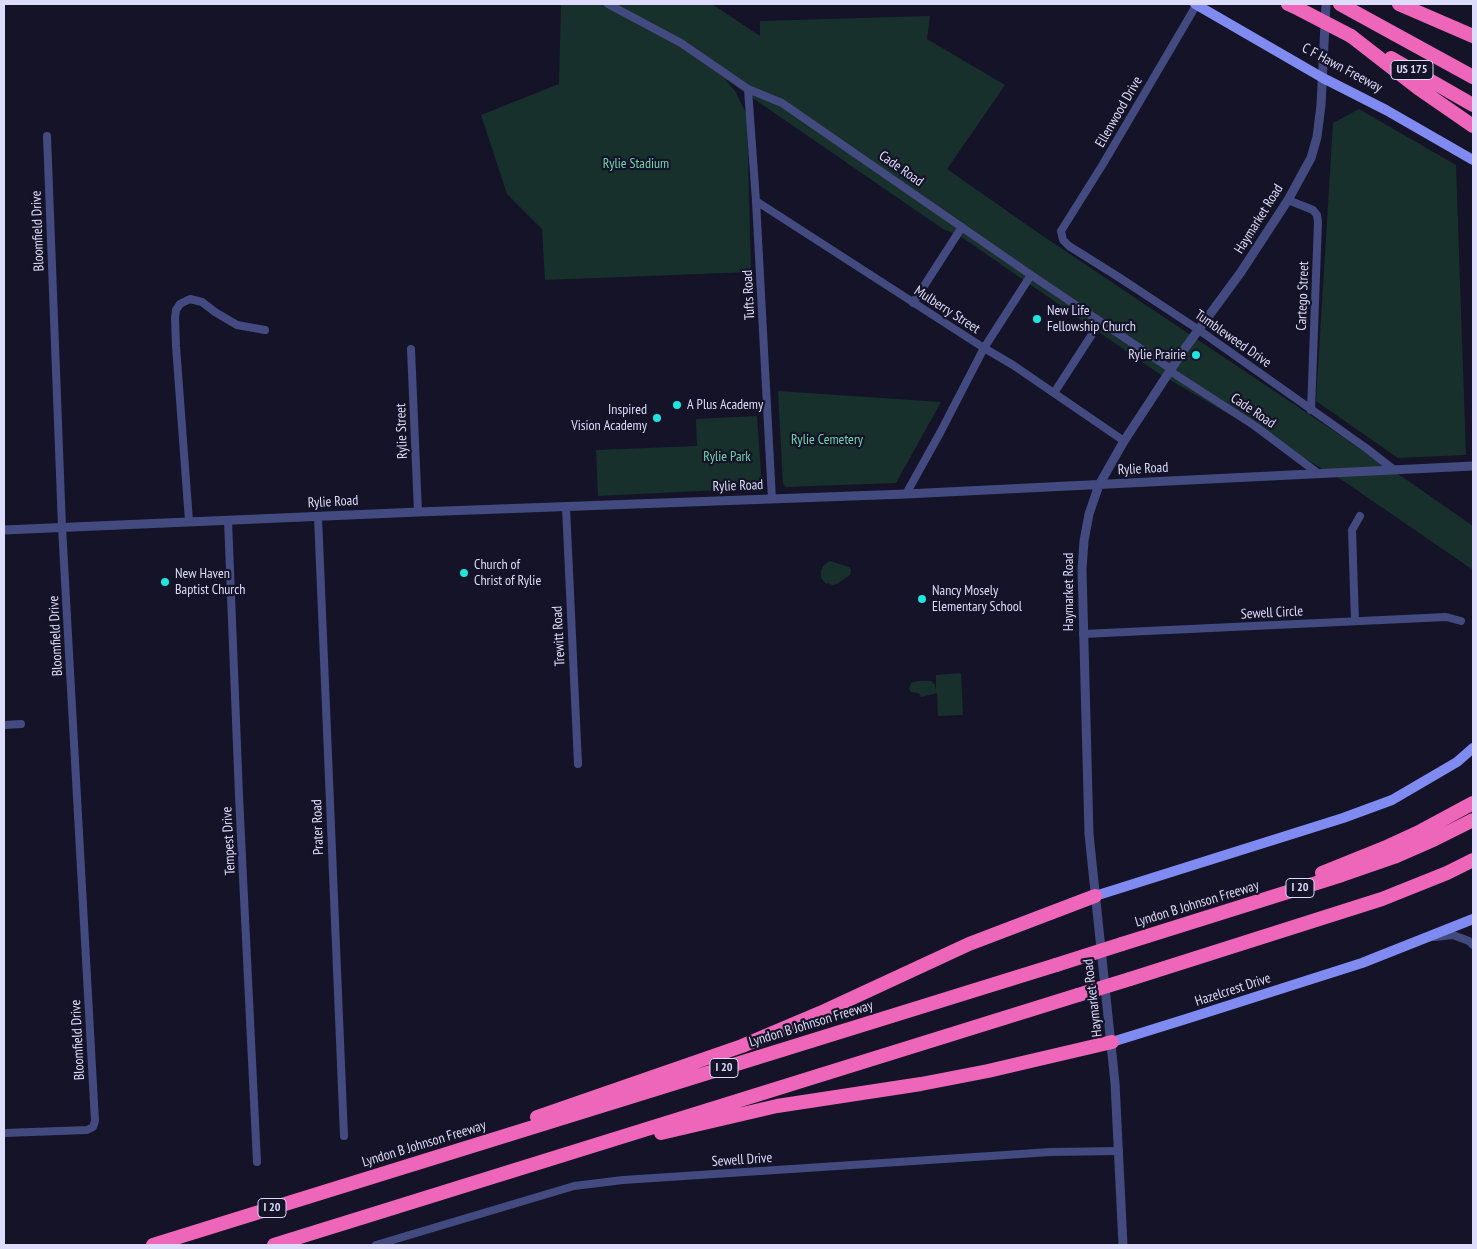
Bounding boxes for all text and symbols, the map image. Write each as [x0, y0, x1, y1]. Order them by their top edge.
street label: C F Hawn Freeway [1299, 40, 1385, 96]
road number: US 175 [1391, 60, 1433, 80]
street label: Ellenwood Drive [1092, 74, 1146, 150]
street label: Cade Road [875, 148, 927, 190]
park label: Rylie Stadium [603, 156, 669, 172]
street label: Haymarket Road [1231, 181, 1287, 257]
street label: Bloomfield Drive [28, 190, 48, 272]
street label: Cartego Street [1293, 261, 1313, 331]
street label: Tufts Road [739, 270, 759, 320]
street label: Mulberry Street [911, 283, 983, 337]
place label: New Life Fellowship Church [1047, 303, 1136, 336]
street label: Tumbleweed Drive [1192, 307, 1274, 371]
marker: New Life Fellowship Church [1031, 313, 1043, 325]
place label: Rylie Prairie [1128, 347, 1186, 363]
marker: Rylie Prairie [1190, 349, 1202, 361]
street label: Cade Road [1227, 390, 1279, 432]
place label: A Plus Academy [687, 397, 763, 413]
marker: A Plus Academy [671, 399, 683, 411]
place label: Inspired Vision Academy [571, 402, 647, 434]
street label: Rylie Street [393, 403, 411, 459]
marker: Inspired Vision Academy [651, 412, 663, 424]
park label: Rylie Cemetery [791, 432, 863, 448]
park label: Rylie Park [703, 449, 751, 465]
street label: Rylie Road [1117, 459, 1169, 479]
street label: Rylie Road [712, 477, 764, 495]
street label: Rylie Road [307, 492, 359, 512]
street label: Haymarket Road [1061, 553, 1077, 631]
place label: Church of Christ of Rylie [474, 557, 541, 590]
place label: New Haven Baptist Church [175, 566, 245, 598]
marker: Church of Christ of Rylie [458, 567, 470, 579]
marker: New Haven Baptist Church [159, 576, 171, 588]
place label: Nancy Mosely Elementary School [932, 583, 1022, 616]
marker: Nancy Mosely Elementary School [916, 593, 928, 605]
street label: Bloomfield Drive [45, 595, 67, 677]
street label: Sewell Circle [1240, 603, 1304, 623]
street label: Trewitt Road [549, 605, 569, 667]
street label: Prater Road [309, 799, 327, 855]
street label: Tempest Drive [219, 806, 239, 876]
street label: Lyndon B Johnson Freeway [1133, 877, 1261, 931]
road number: I 20 [1286, 878, 1314, 898]
street label: Haymarket Road [1080, 958, 1106, 1038]
street label: Hazelcrest Drive [1193, 970, 1273, 1010]
street label: Lyndon B Johnson Freeway [747, 997, 875, 1051]
street label: Bloomfield Drive [67, 999, 89, 1081]
road number: I 20 [710, 1058, 738, 1078]
street label: Lyndon B Johnson Freeway [360, 1117, 488, 1171]
street label: Sewell Drive [711, 1150, 773, 1170]
road number: I 20 [258, 1198, 286, 1218]

